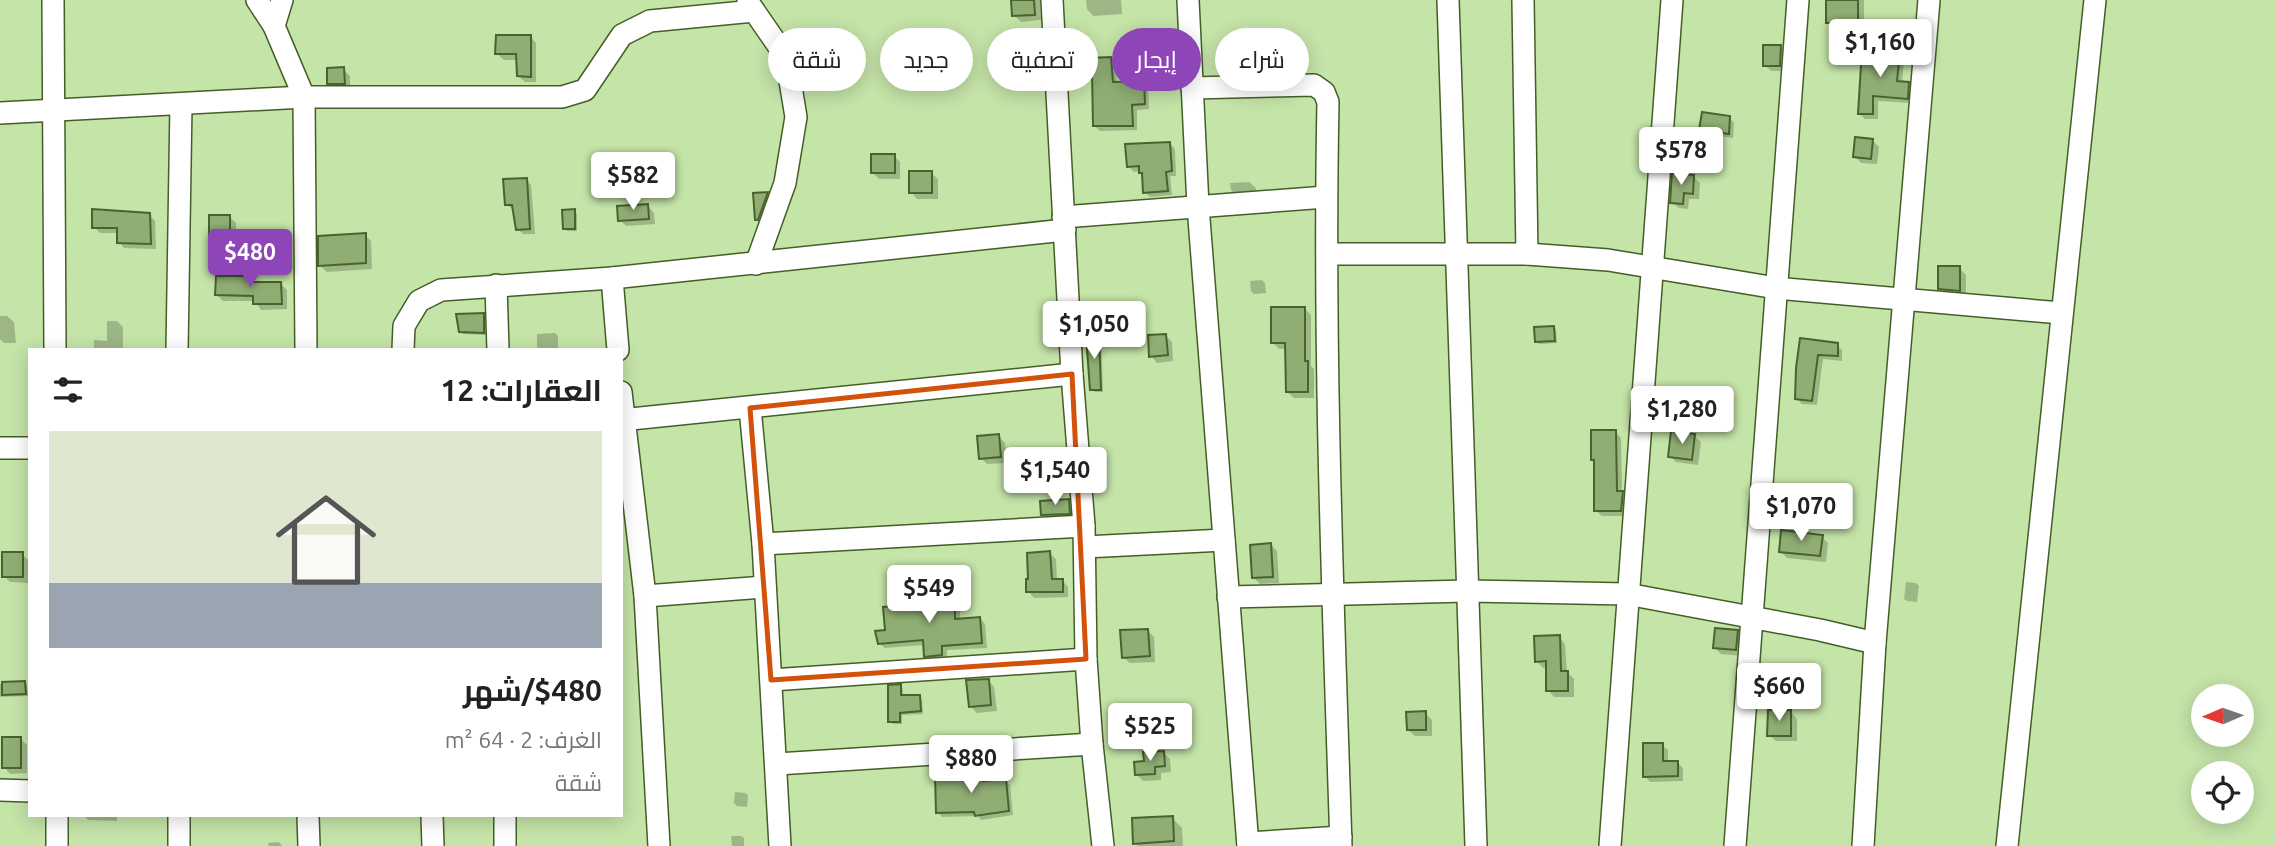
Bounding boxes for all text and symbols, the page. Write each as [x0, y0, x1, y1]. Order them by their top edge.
pin: $1,160 [1823, 20, 1937, 79]
chip: شقة [768, 28, 866, 91]
chip: جديد [880, 28, 973, 91]
chip: تصفية [987, 28, 1098, 91]
chip: إيجار [1112, 28, 1201, 91]
chip: شراء [1215, 28, 1309, 91]
text: $1,160 [1845, 29, 1915, 54]
pin: $578 [1640, 128, 1722, 187]
text: $578 [1655, 137, 1707, 162]
pin: $582 [592, 152, 674, 212]
text: $582 [607, 162, 659, 187]
pin: $480 [209, 230, 291, 289]
text: $480 [224, 239, 276, 264]
pin: $1,050 [1037, 302, 1151, 361]
text: $1,050 [1059, 311, 1129, 336]
icon: filters [49, 371, 87, 409]
text: العقارات: 12 [440, 373, 602, 407]
pin: $1,280 [1625, 386, 1739, 446]
text: $1,280 [1647, 396, 1717, 421]
pin: $1,540 [998, 448, 1112, 507]
text: $1,540 [1020, 457, 1090, 482]
icon: home [263, 477, 389, 603]
pin: $1,070 [1744, 484, 1858, 543]
text: $1,070 [1766, 493, 1836, 518]
pin: $549 [888, 566, 970, 625]
text: $549 [903, 575, 955, 600]
pin: $660 [1738, 664, 1820, 723]
text: $480/شهر [463, 673, 602, 707]
text: $660 [1753, 673, 1805, 698]
north arrow [2191, 684, 2254, 747]
map controls [2191, 684, 2254, 824]
pin: $525 [1109, 704, 1191, 763]
text: $525 [1124, 713, 1176, 738]
text: الغرف: 2 · 64 m² [445, 727, 602, 752]
pin: $880 [930, 736, 1012, 795]
text: $880 [945, 745, 997, 770]
button: locate [2191, 761, 2254, 824]
text: شقة [555, 770, 602, 795]

